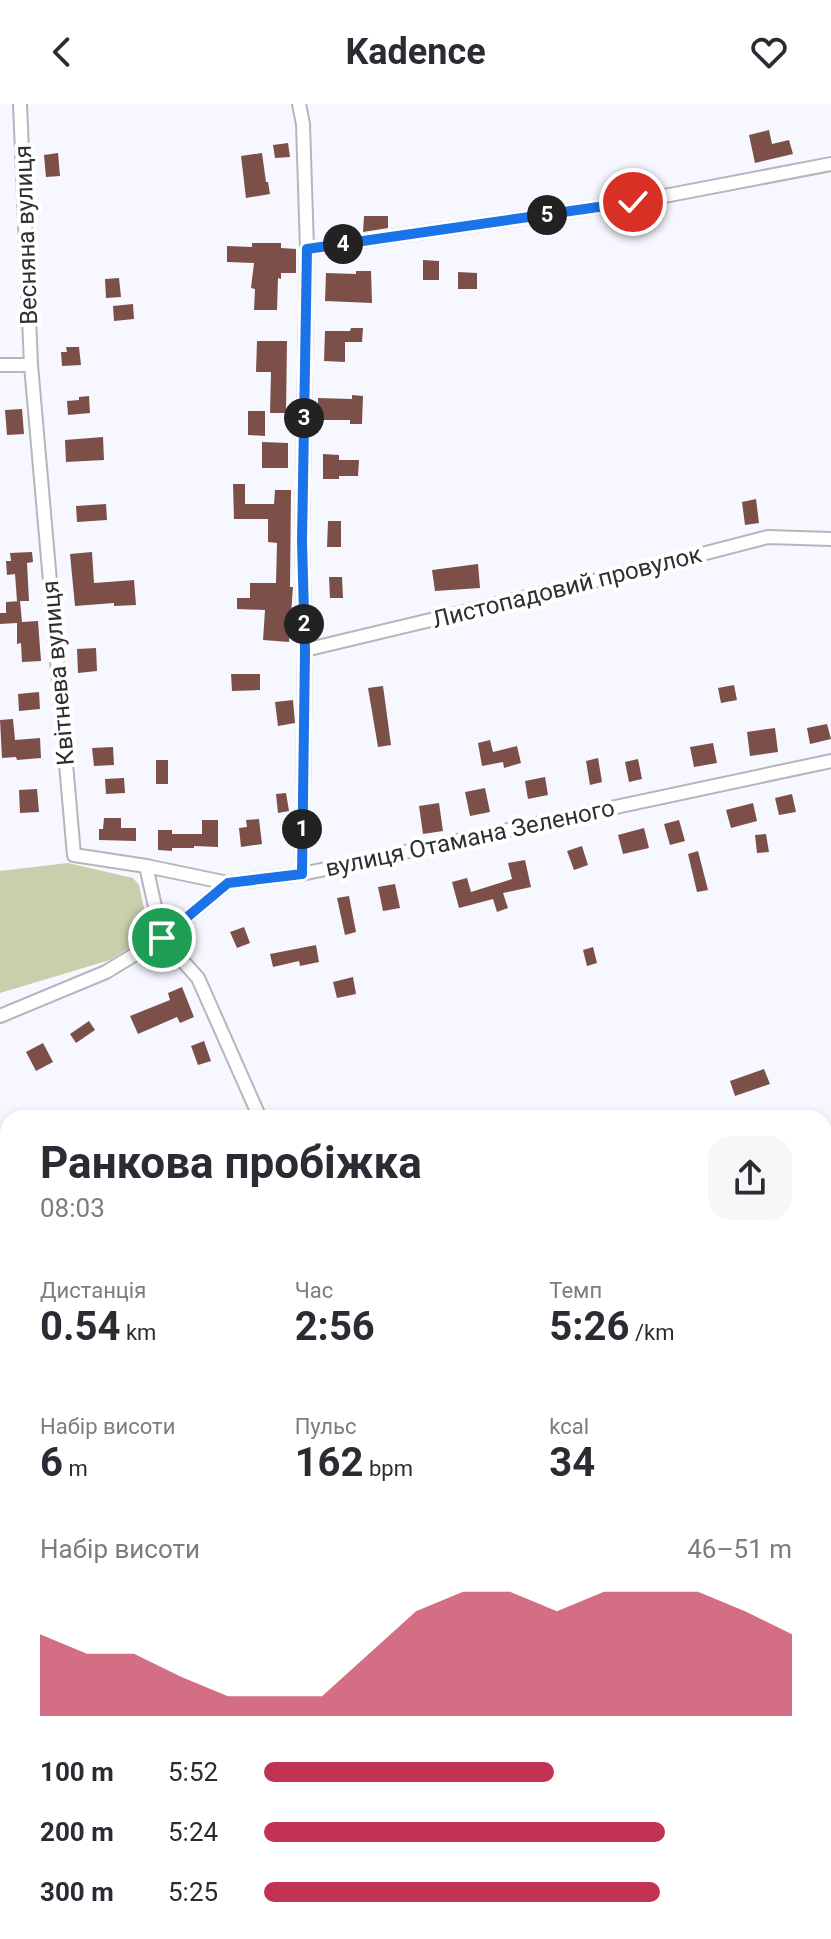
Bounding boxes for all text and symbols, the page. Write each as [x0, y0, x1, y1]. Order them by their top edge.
icon: back [40, 30, 84, 74]
icon: heart [747, 30, 791, 74]
text: Kadence [345, 31, 486, 73]
street label: Весняна вулиця [9, 145, 43, 325]
pin [599, 168, 667, 236]
icon: check [611, 180, 655, 224]
pin: 5 [527, 195, 567, 235]
text: 5 [541, 202, 553, 227]
pin: 4 [323, 224, 363, 264]
text: 4 [337, 231, 349, 256]
pin: 3 [284, 398, 324, 438]
text: 3 [298, 405, 310, 430]
street label: Листопадовий провулок [429, 540, 705, 634]
street label: Квітнева вулиця [36, 579, 80, 767]
pin: 2 [284, 604, 324, 644]
text: 2 [298, 611, 310, 636]
street label: вулиця Отамана Зеленого [323, 794, 617, 882]
pin: 1 [282, 809, 322, 849]
text: 1 [296, 816, 308, 841]
pin [128, 904, 196, 972]
icon: arrive [140, 916, 184, 960]
button: share [708, 1136, 792, 1220]
text: Ранкова пробіжка [40, 1137, 422, 1189]
text: 08:03 [40, 1193, 105, 1223]
text: Дистанція [40, 1278, 146, 1303]
text: Час [295, 1278, 333, 1303]
text: Темп [549, 1278, 602, 1303]
text: 0.54 [40, 1303, 120, 1350]
text: 2:56 [295, 1303, 375, 1350]
text: 5:26 [549, 1303, 629, 1350]
text: km [120, 1320, 156, 1345]
text: /km [629, 1320, 674, 1345]
text: Набір висоти [40, 1414, 175, 1439]
text: Пульс [295, 1414, 357, 1439]
text: kcal [549, 1414, 589, 1439]
text: 6 [40, 1439, 63, 1486]
text: 162 [295, 1439, 364, 1486]
text: 34 [549, 1439, 595, 1486]
text: m [63, 1456, 88, 1481]
text: bpm [364, 1456, 413, 1481]
text: Набір висоти [40, 1534, 200, 1564]
text: 46–51 m [687, 1534, 792, 1564]
text: 100 m [40, 1757, 114, 1787]
text: 5:52 [168, 1757, 218, 1787]
text: 200 m [40, 1817, 114, 1847]
text: 5:24 [168, 1817, 218, 1847]
text: 300 m [40, 1877, 114, 1907]
text: 5:25 [168, 1877, 218, 1907]

